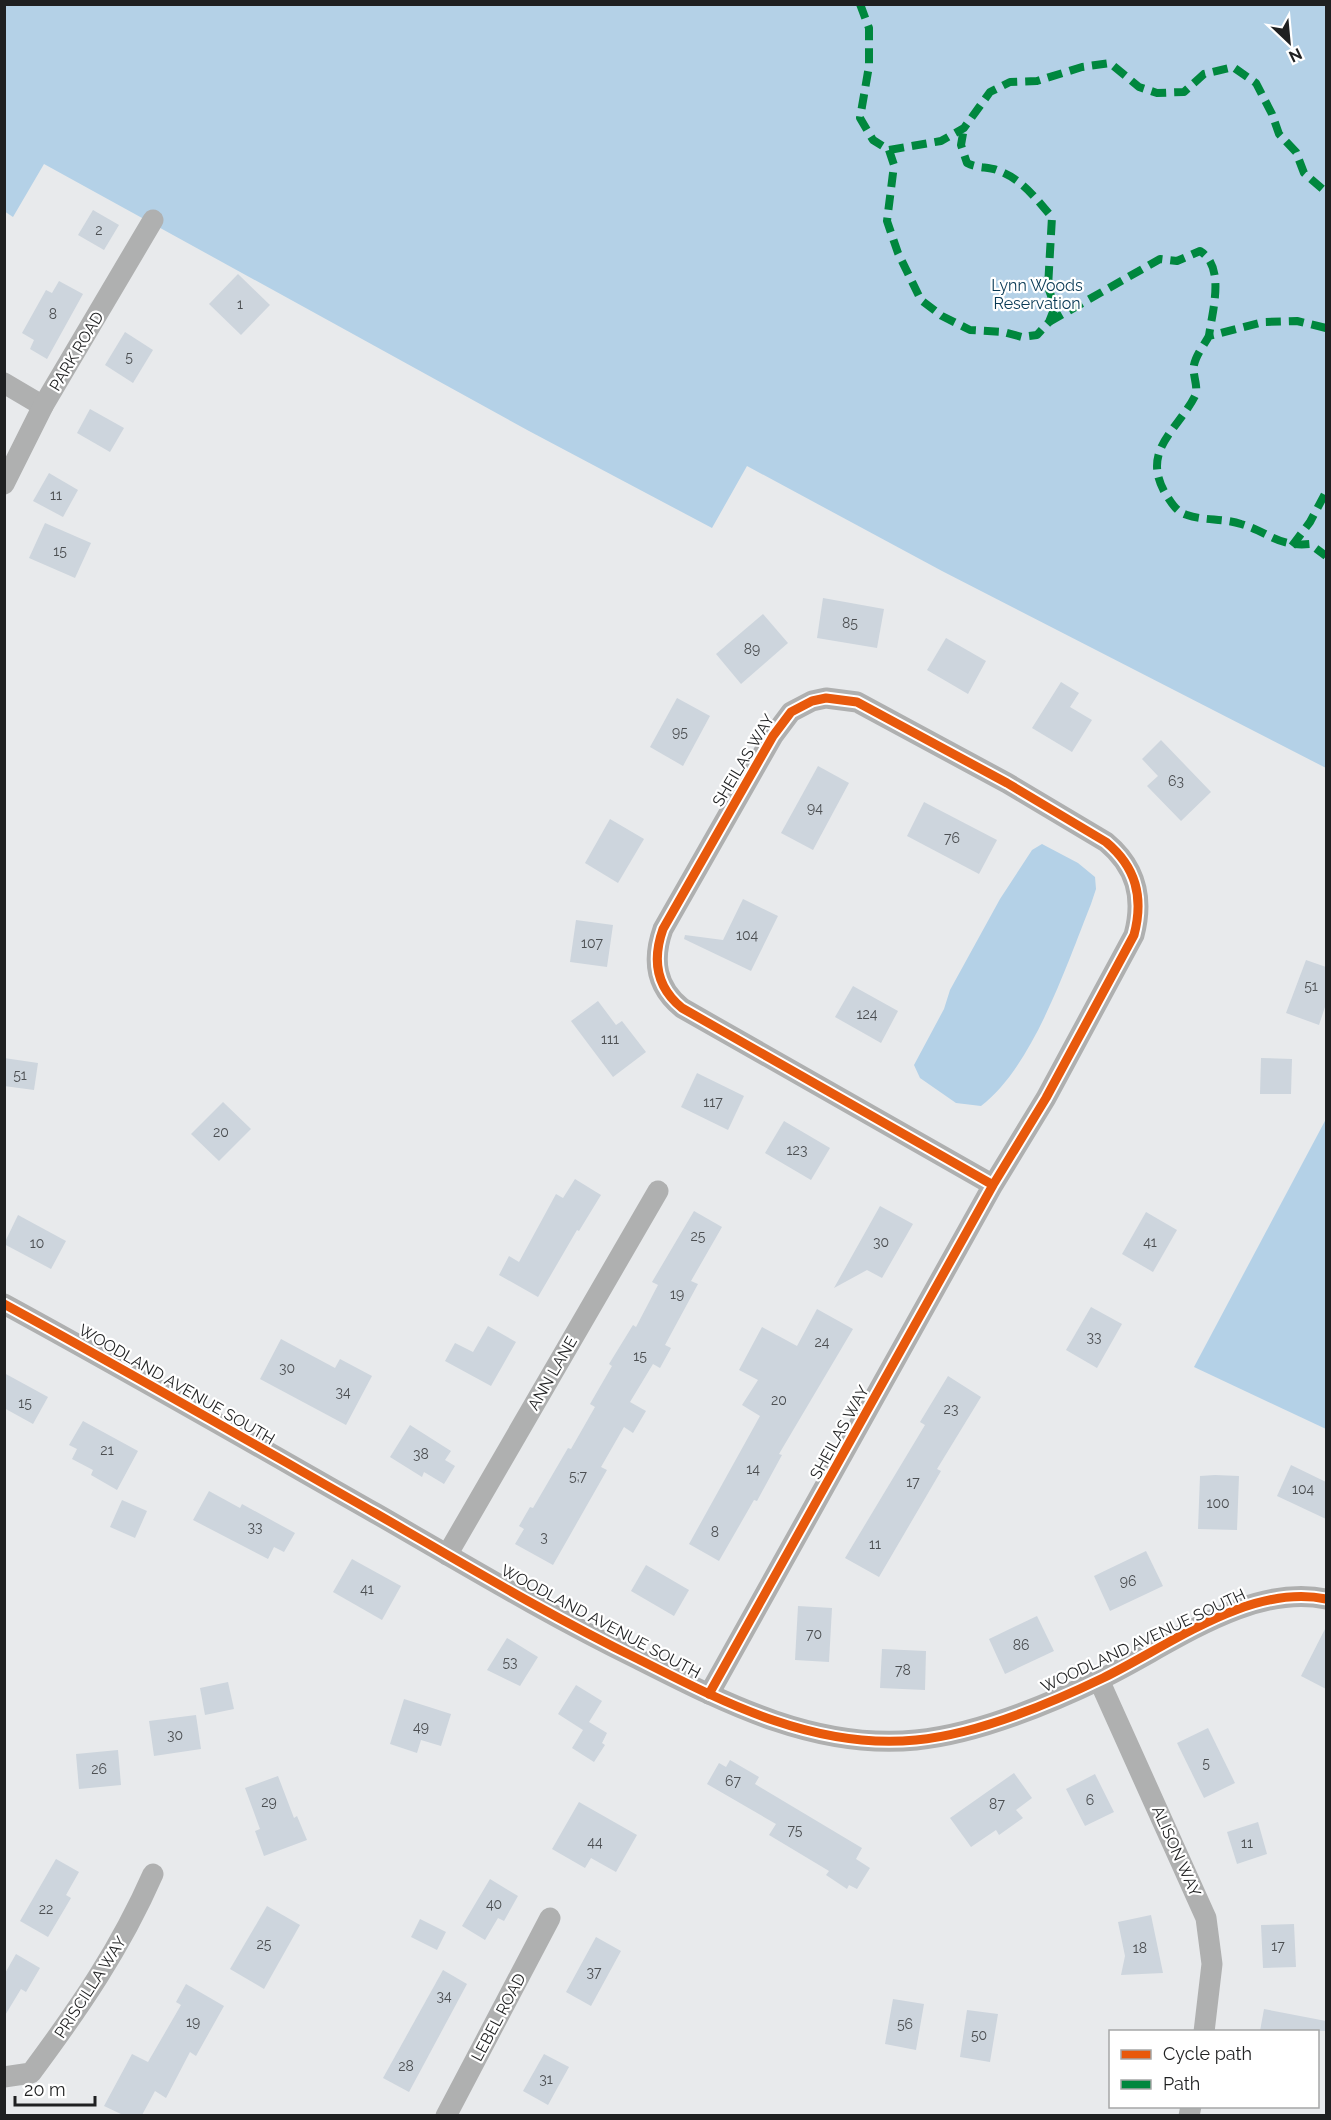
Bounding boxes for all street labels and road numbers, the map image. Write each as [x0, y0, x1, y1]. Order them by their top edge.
street label: PARK ROAD [45, 308, 107, 394]
street label: SHEILAS WAY [708, 710, 779, 810]
street label: WOODLAND AVENUE SOUTH [75, 1320, 278, 1449]
street label: ANN LANE [524, 1333, 581, 1413]
street label: SHEILAS WAY [806, 1382, 873, 1482]
street label: WOODLAND AVENUE SOUTH [498, 1561, 704, 1682]
street label: WOODLAND AVENUE SOUTH [1038, 1585, 1248, 1696]
street label: ALISON WAY [1148, 1803, 1205, 1900]
street label: PRISCILLA WAY [51, 1932, 131, 2042]
street label: LEBEL ROAD [467, 1970, 530, 2064]

